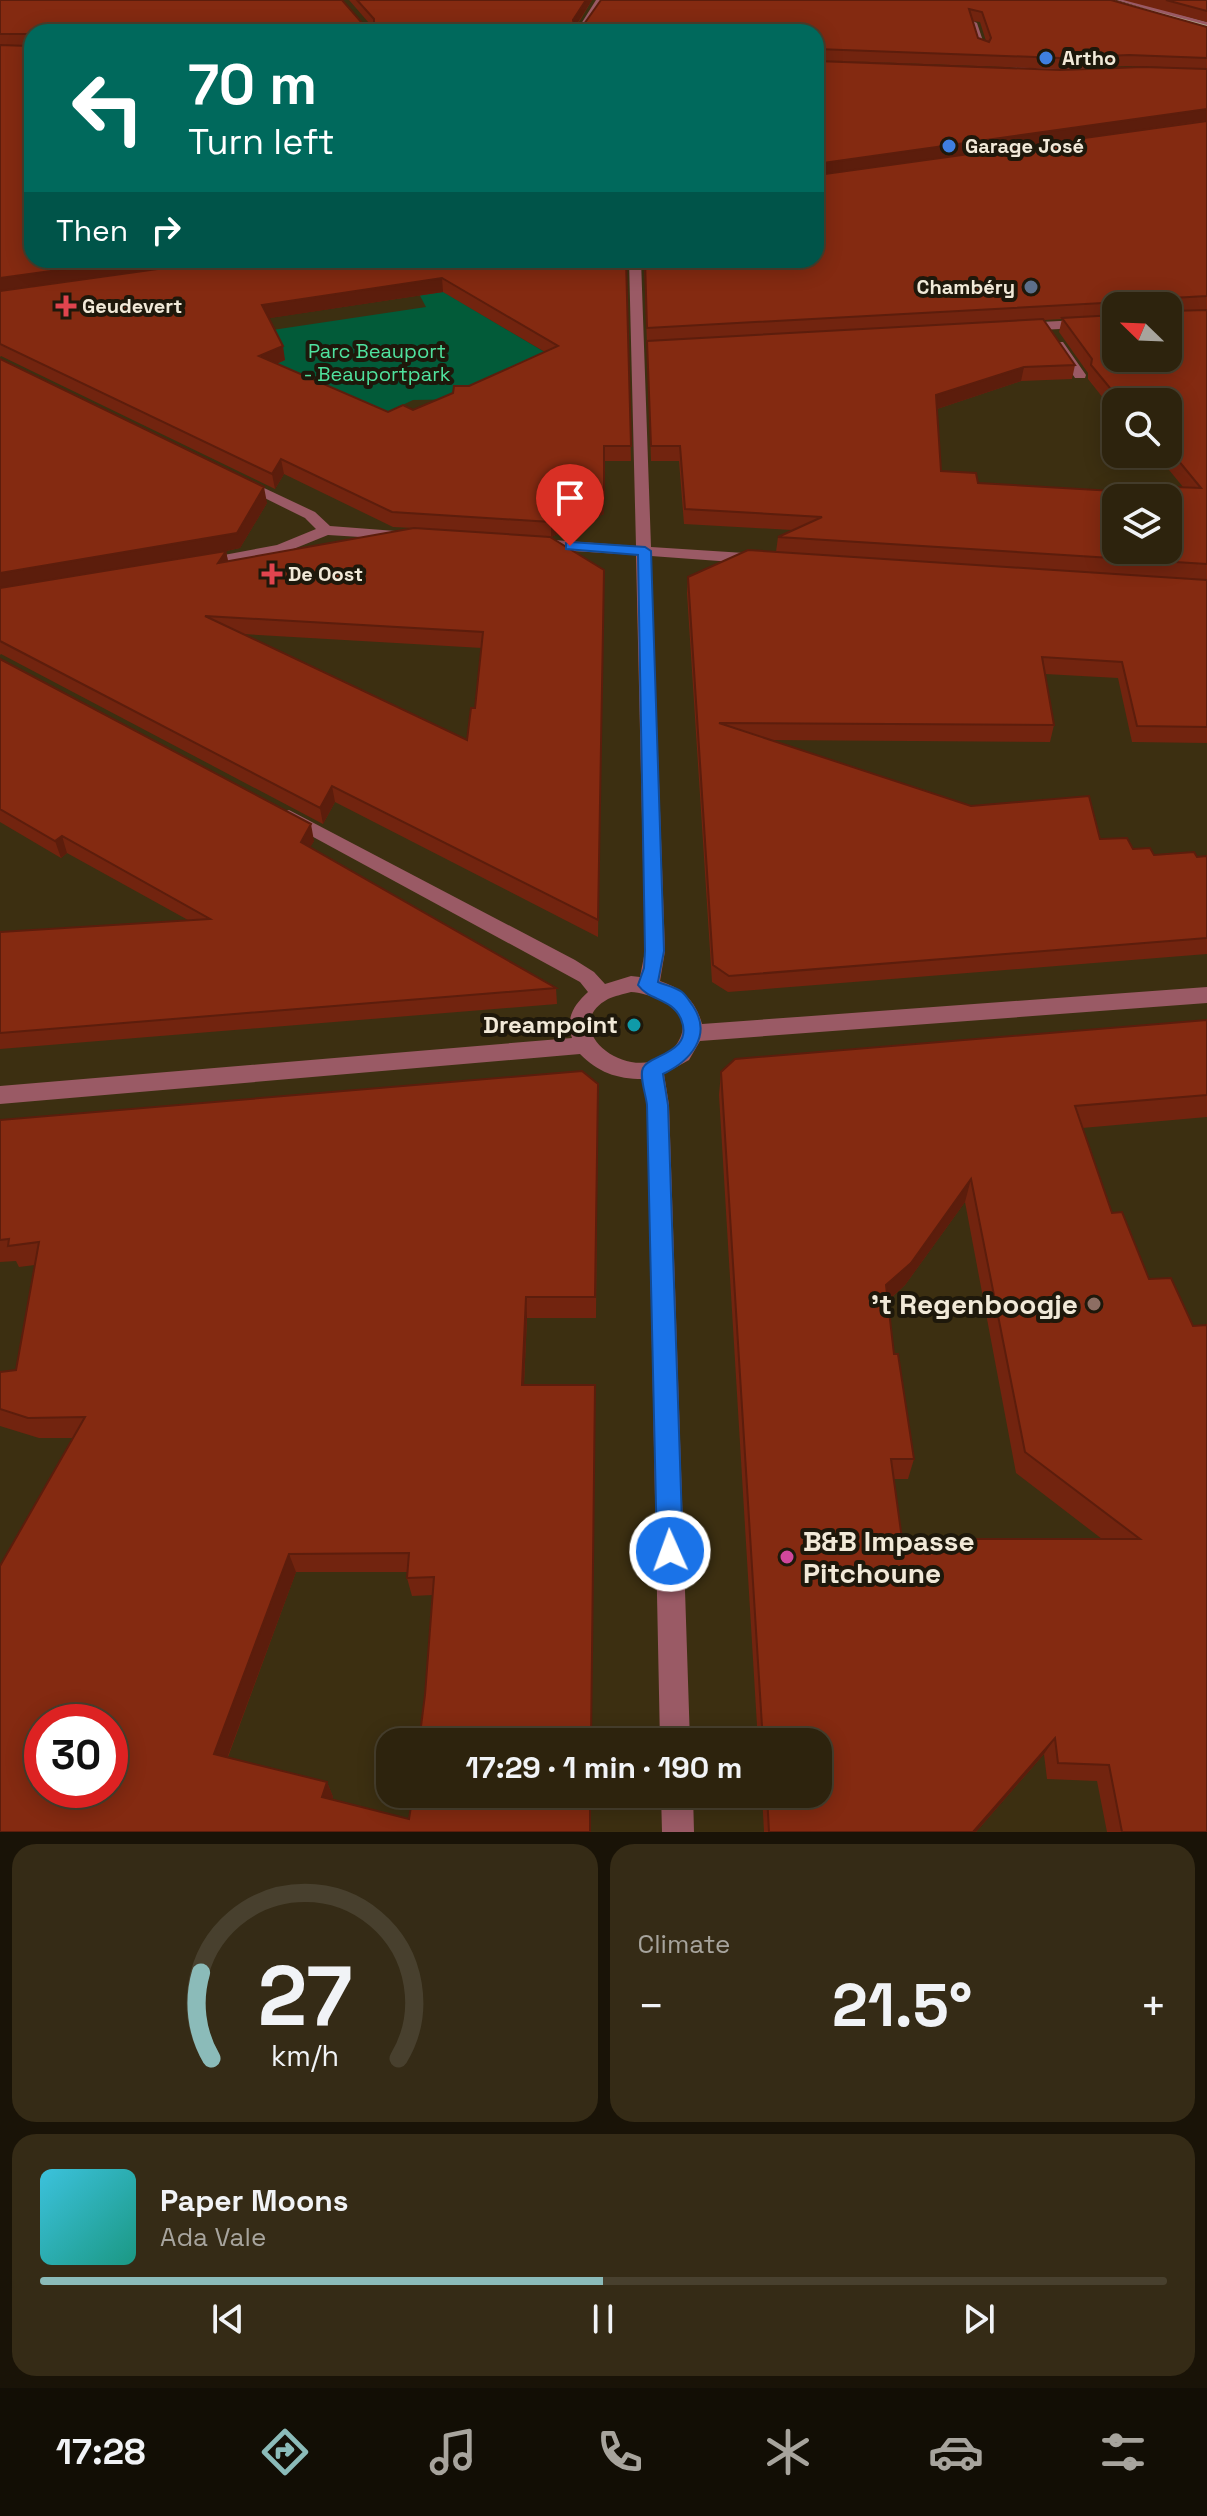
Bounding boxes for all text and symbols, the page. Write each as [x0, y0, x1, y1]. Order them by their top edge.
place label: Artho [1062, 45, 1116, 71]
text: 70 m [188, 49, 317, 120]
marker: Artho [1037, 49, 1055, 67]
icon: left [56, 56, 160, 160]
text: Turn left [188, 119, 335, 165]
place label: Garage José [965, 133, 1084, 159]
marker: Garage José [940, 137, 958, 155]
icon: right [144, 208, 188, 252]
text: Then [56, 211, 128, 250]
place label: Chambéry [917, 274, 1015, 300]
marker: Chambéry [1022, 278, 1040, 296]
north arrow [1102, 292, 1182, 372]
map controls [1102, 292, 1182, 564]
place label: Geudevert [82, 293, 182, 319]
marker: Geudevert [57, 297, 75, 315]
park label: Parc Beauport - Beauportpark [304, 338, 451, 387]
button: search [1102, 388, 1182, 468]
pin [536, 464, 604, 546]
icon: arrive [548, 476, 592, 520]
button: layers [1102, 484, 1182, 564]
place label: De Oost [288, 561, 363, 587]
marker: De Oost [263, 565, 281, 583]
place label: Dreampoint [483, 1009, 618, 1040]
marker: Dreampoint [625, 1016, 643, 1034]
place label: 't Regenboogje [871, 1286, 1078, 1322]
marker: 't Regenboogje [1085, 1295, 1103, 1313]
position arrow [628, 1509, 712, 1593]
place label: B&B Impasse Pitchoune [803, 1523, 975, 1591]
marker: B&B Impasse Pitchoune [778, 1548, 796, 1566]
speed limit sign: 30 [24, 1704, 128, 1808]
text: 17:29 · 1 min · 190 m [466, 1748, 742, 1787]
text: Climate [638, 1927, 730, 1961]
text: 27 [257, 1943, 352, 2049]
text: 21.5° [832, 1967, 972, 2044]
text: − [638, 1978, 665, 2034]
text: + [1140, 1978, 1167, 2034]
text: km/h [271, 2038, 339, 2074]
text: Paper Moons [160, 2181, 349, 2220]
text: Ada Vale [160, 2220, 266, 2254]
icon: previous [206, 2297, 250, 2341]
icon: pause [581, 2297, 625, 2341]
icon: next [957, 2297, 1001, 2341]
icon: directions [257, 2424, 313, 2480]
icon: music [425, 2424, 481, 2480]
icon: phone [592, 2424, 648, 2480]
icon: climate [760, 2424, 816, 2480]
icon: car [928, 2424, 984, 2480]
icon: filters [1095, 2424, 1151, 2480]
text: 17:28 [56, 2429, 146, 2475]

